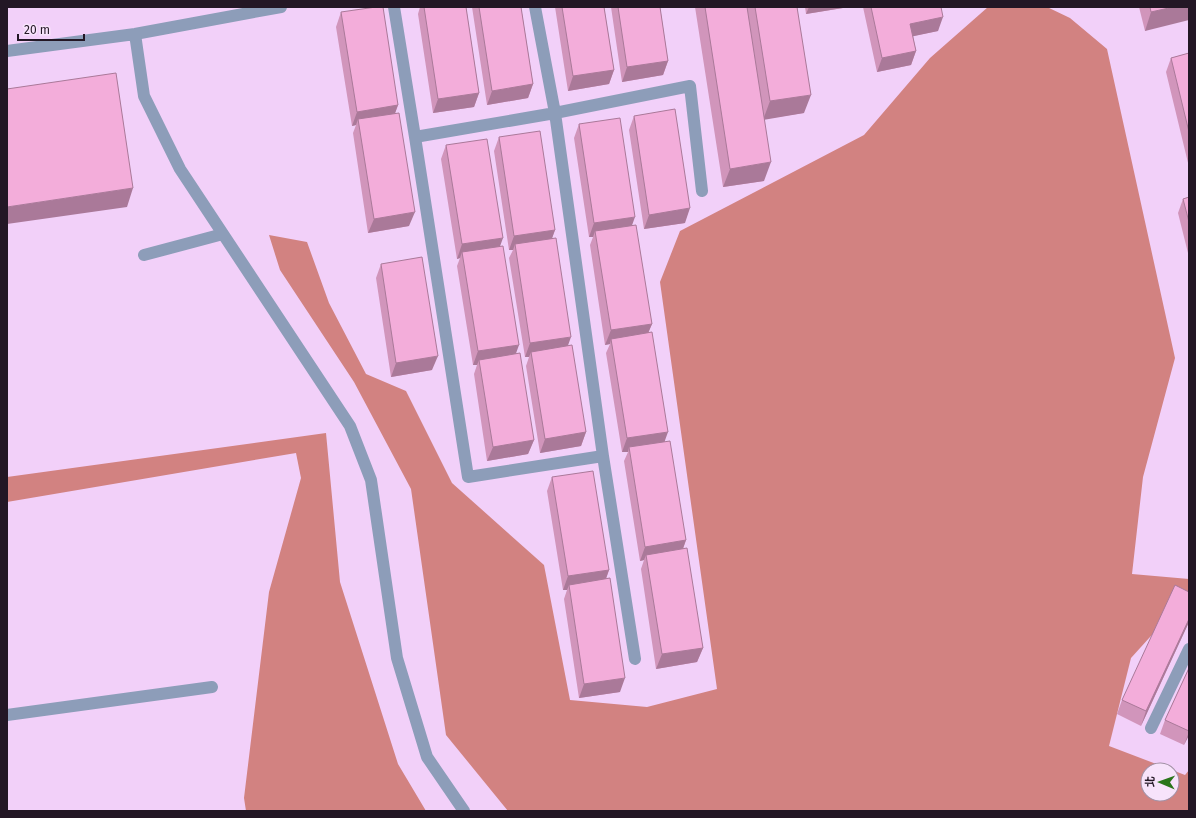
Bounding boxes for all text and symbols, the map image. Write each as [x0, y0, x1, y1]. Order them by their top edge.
scale bar [18, 16, 84, 42]
text: 20 m [24, 23, 50, 37]
north arrow [1140, 762, 1180, 802]
text: 北 [1144, 776, 1157, 787]

